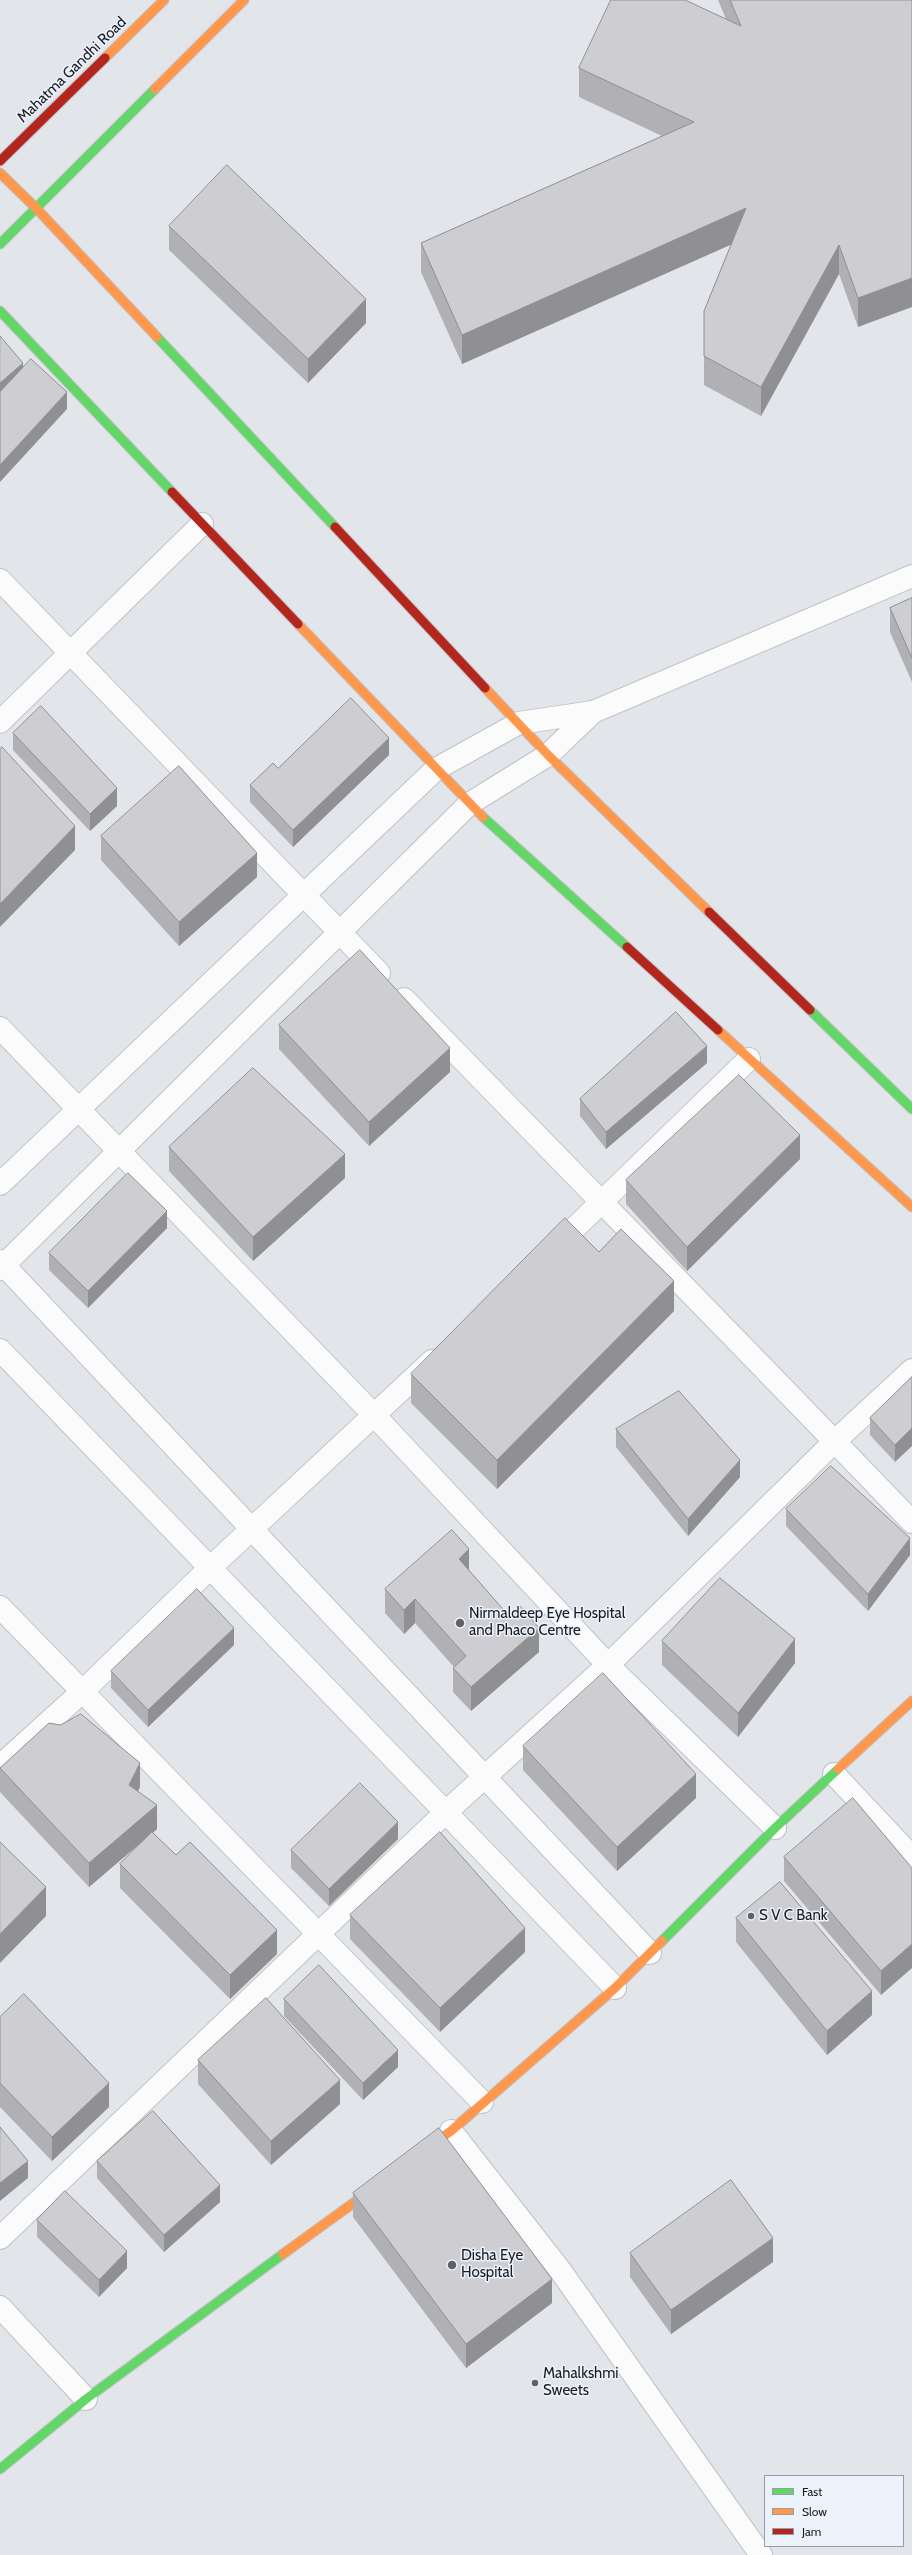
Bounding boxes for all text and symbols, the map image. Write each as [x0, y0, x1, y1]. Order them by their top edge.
street label: Mahatma Gandhi Road [14, 13, 130, 127]
place label: Nirmaldeep Eye Hospital and Phaco Centre [469, 1605, 625, 1640]
marker: Nirmaldeep Eye Hospital and Phaco Centre [454, 1617, 466, 1629]
place label: S V C Bank [759, 1907, 828, 1925]
marker: S V C Bank [746, 1911, 756, 1921]
place label: Disha Eye Hospital [461, 2247, 523, 2282]
marker: Disha Eye Hospital [446, 2259, 458, 2271]
place label: Mahalkshmi Sweets [543, 2365, 619, 2400]
marker: Mahalkshmi Sweets [530, 2378, 540, 2388]
legend [764, 2475, 904, 2547]
text: Fast [802, 2484, 822, 2499]
text: Slow [802, 2504, 827, 2519]
text: Jam [802, 2524, 821, 2539]

